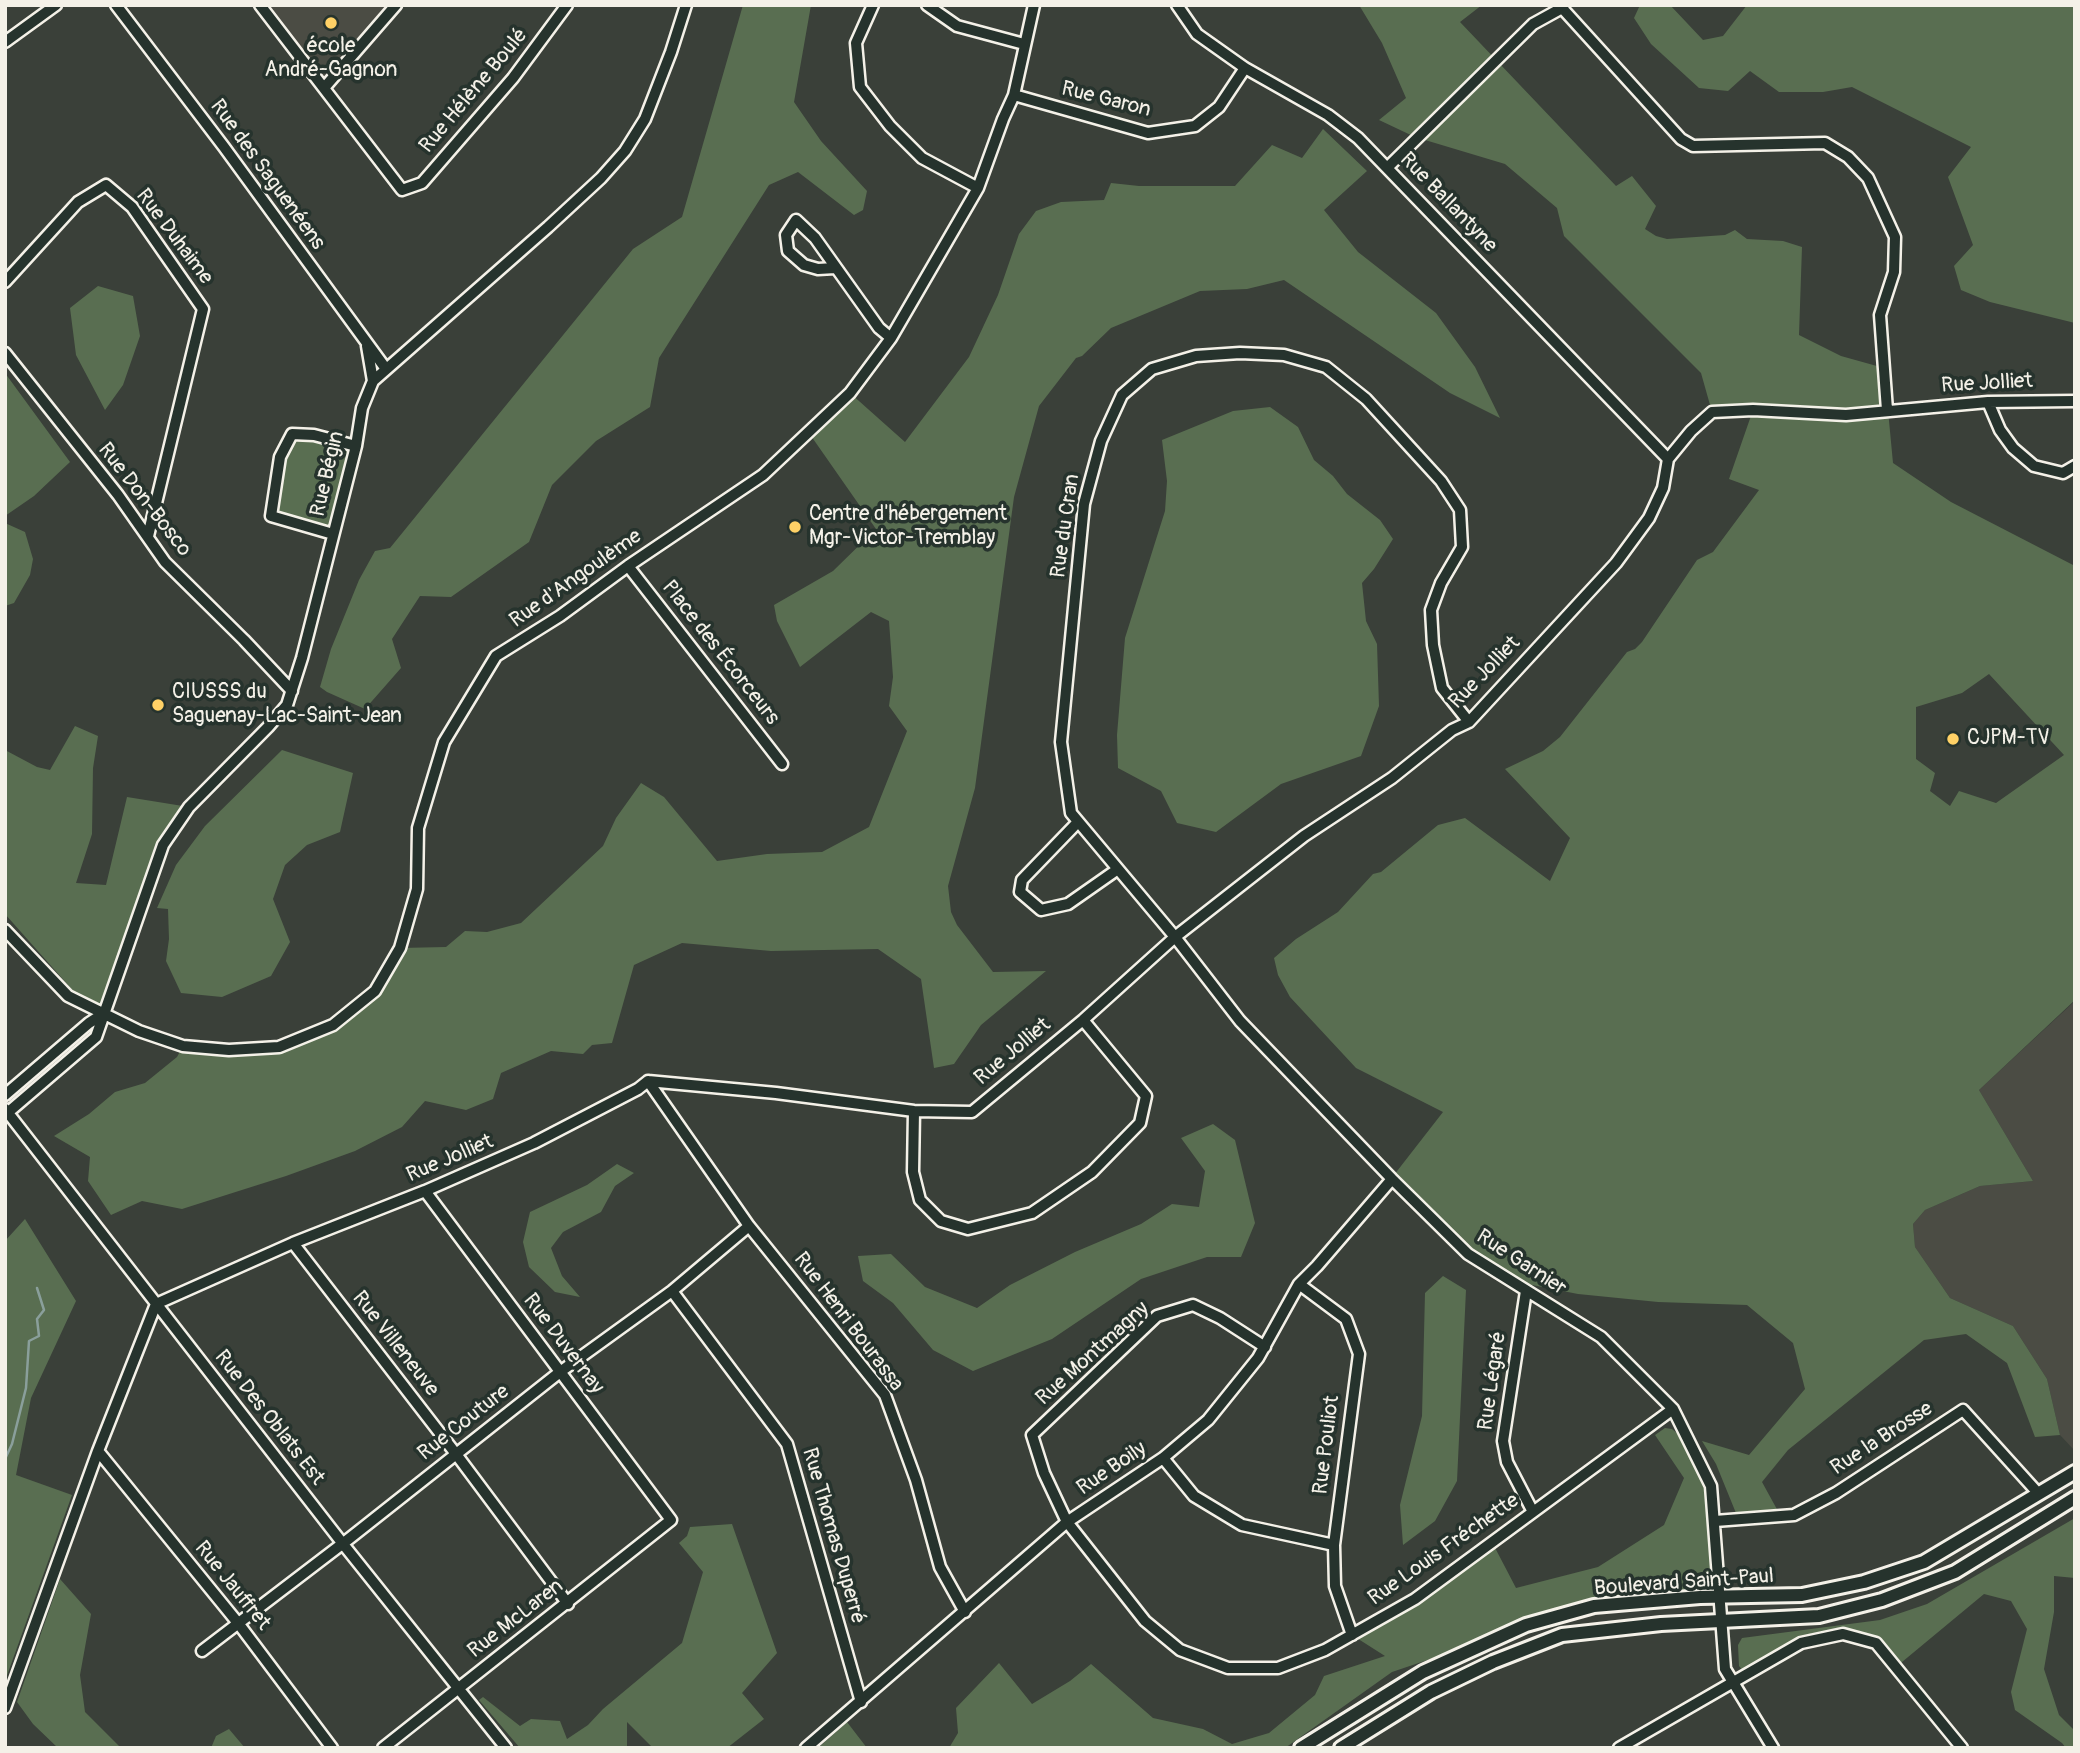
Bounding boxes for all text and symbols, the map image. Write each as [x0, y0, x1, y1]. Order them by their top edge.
marker: école André-Gagnon [323, 15, 339, 31]
street label: Rue Hélène Boulé [415, 24, 533, 158]
place label: école André-Gagnon [265, 34, 397, 84]
street label: Rue Garon [1059, 77, 1153, 123]
street label: Rue des Saguenéens [204, 95, 330, 255]
street label: Rue Ballantyne [1394, 148, 1502, 258]
street label: Rue Duhaime [130, 184, 218, 290]
street label: Rue Jolliet [1941, 369, 2033, 399]
street label: Rue Bégin [306, 429, 350, 519]
street label: Rue Don-Bosco [92, 438, 196, 562]
street label: Rue du Cran [1046, 472, 1086, 580]
place label: Centre d'hébergement Mgr-Victor-Tremblay [809, 502, 1007, 552]
marker: Centre d'hébergement Mgr-Victor-Tremblay [787, 519, 803, 535]
street label: Rue d'Angoulème [505, 524, 647, 634]
street label: Place des Écorceurs [656, 576, 784, 730]
street label: Rue Jolliet [1444, 631, 1526, 715]
place label: CIUSSS du Saguenay-Lac-Saint-Jean [172, 680, 402, 730]
marker: CIUSSS du Saguenay-Lac-Saint-Jean [150, 697, 166, 713]
place label: CJPM-TV [1967, 726, 2050, 752]
marker: CJPM-TV [1945, 731, 1961, 747]
street label: Rue Jolliet [970, 1013, 1056, 1091]
street label: Rue Jolliet [403, 1130, 497, 1188]
street label: Rue Garnier [1471, 1225, 1571, 1301]
street label: Rue Henri Bourassa [788, 1248, 908, 1396]
street label: Rue Villeneuve [346, 1286, 444, 1402]
street label: Rue Duvernay [517, 1289, 609, 1399]
street label: Rue Montmagny [1031, 1297, 1155, 1411]
street label: Rue Légaré [1474, 1330, 1512, 1432]
street label: Rue Des Oblats Est [209, 1346, 329, 1490]
street label: Rue Couture [413, 1380, 515, 1466]
street label: Rue Pouliot [1308, 1394, 1346, 1496]
street label: Rue la Brosse [1826, 1397, 1938, 1481]
street label: Rue Boily [1072, 1437, 1152, 1501]
street label: Rue Thomas Duperré [796, 1445, 870, 1627]
street label: Rue Louis Fréchette [1364, 1488, 1524, 1612]
street label: Rue Jauffret [188, 1536, 276, 1636]
street label: Boulevard Saint-Paul [1593, 1564, 1775, 1602]
street label: Rue McLaren [463, 1574, 569, 1664]

